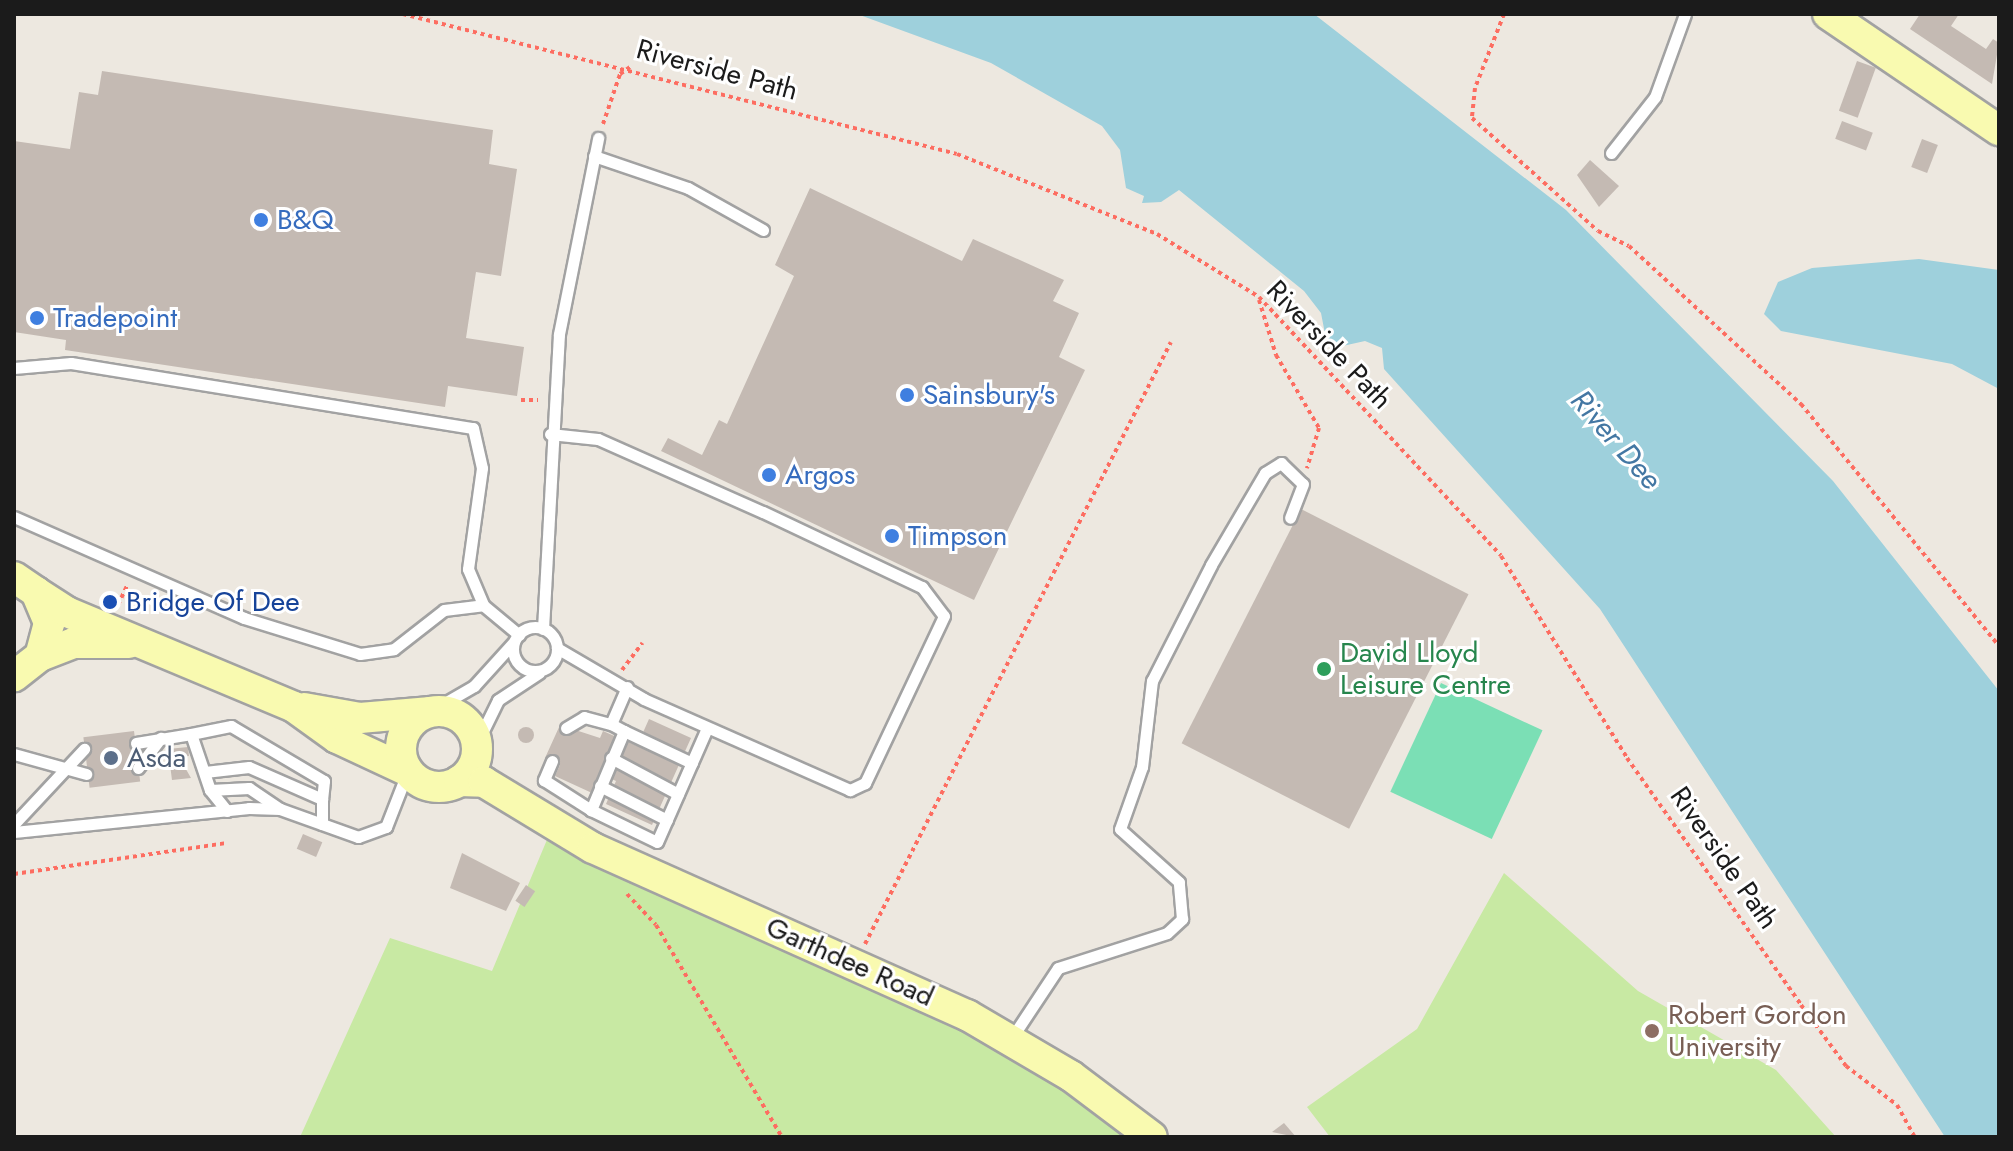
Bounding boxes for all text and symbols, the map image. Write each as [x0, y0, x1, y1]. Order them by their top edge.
street label: Riverside Path [633, 32, 801, 108]
place label: B&Q [277, 203, 334, 237]
marker: B&Q [252, 211, 270, 229]
street label: Riverside Path [1259, 274, 1399, 416]
place label: Tradepoint [53, 301, 177, 335]
marker: Tradepoint [28, 309, 46, 327]
place label: Sainsbury's [923, 378, 1055, 412]
water label: River Dee [1563, 383, 1669, 497]
marker: Sainsbury's [898, 386, 916, 404]
place label: Argos [785, 458, 855, 492]
marker: Argos [760, 466, 778, 484]
place label: Timpson [908, 519, 1007, 553]
marker: Timpson [883, 527, 901, 545]
place label: Bridge Of Dee [126, 585, 300, 619]
marker: Bridge Of Dee [101, 593, 119, 611]
place label: David Lloyd Leisure Centre [1340, 636, 1511, 702]
marker: David Lloyd Leisure Centre [1315, 660, 1333, 678]
place label: Asda [127, 741, 186, 775]
marker: Asda [102, 749, 120, 767]
street label: Riverside Path [1663, 781, 1785, 935]
street label: Garthdee Road [761, 910, 939, 1014]
place label: Robert Gordon University [1668, 998, 1847, 1064]
marker: Robert Gordon University [1643, 1022, 1661, 1040]

